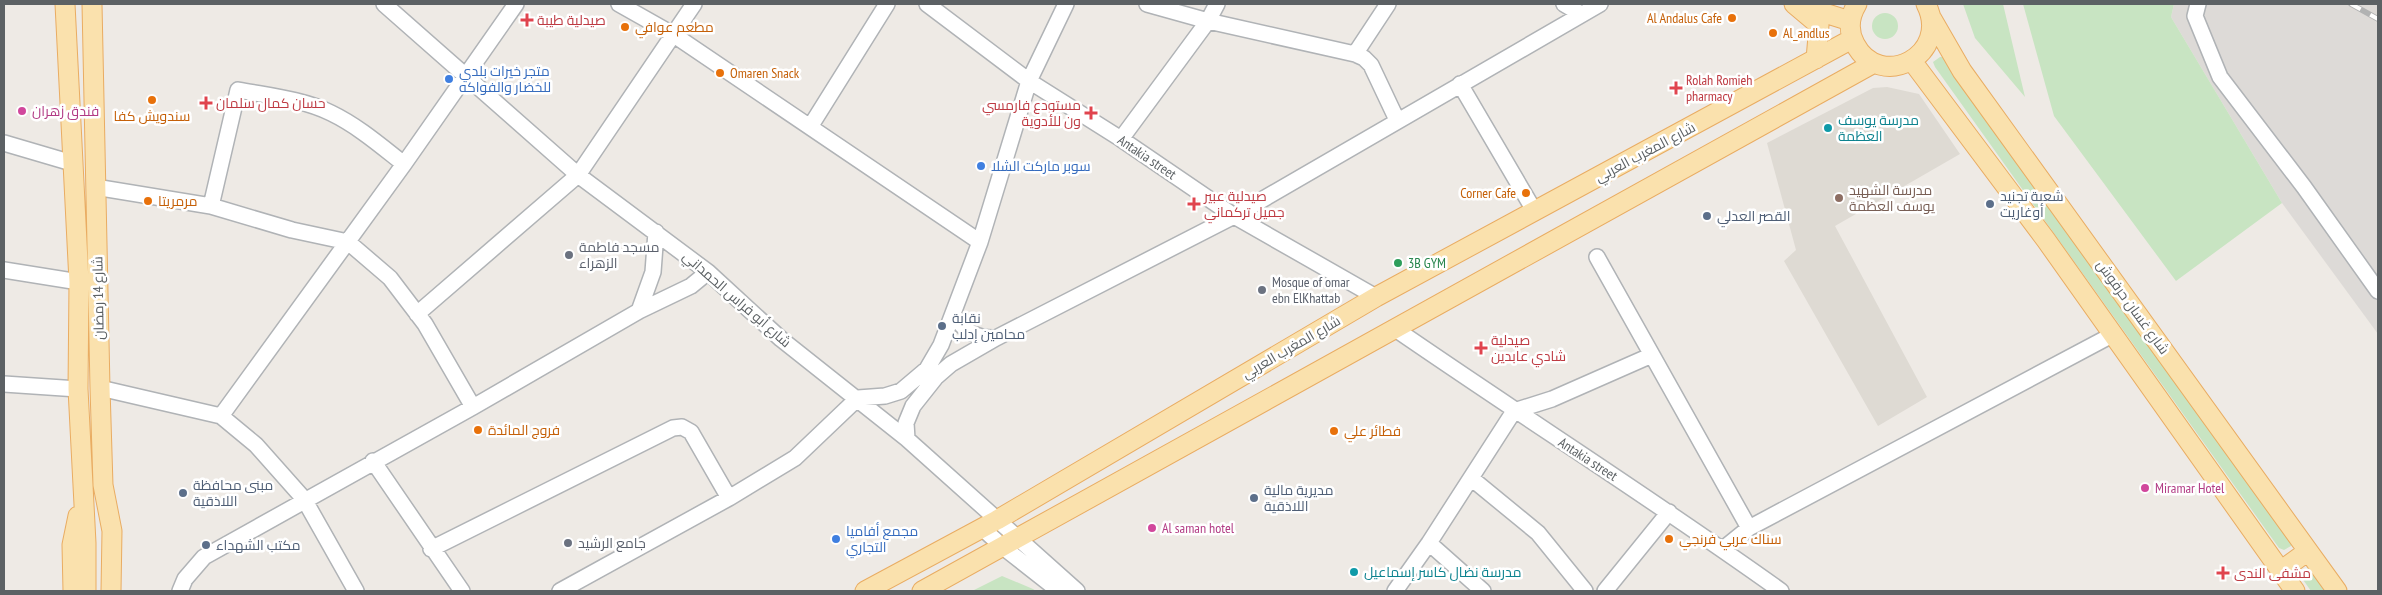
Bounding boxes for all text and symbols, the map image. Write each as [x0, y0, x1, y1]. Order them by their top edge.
place label: Al Andalus Cafe [1647, 9, 1722, 27]
place label: صيدلية طيبة [537, 11, 606, 29]
marker: Al Andalus Cafe [1726, 12, 1738, 24]
marker: صيدلية طيبة [521, 14, 533, 26]
place label: مطعم عوافي [635, 18, 714, 39]
marker: مطعم عوافي [619, 21, 631, 33]
place label: Al_andlus [1783, 24, 1830, 42]
marker: Al_andlus [1767, 27, 1779, 39]
place label: متجر خيرات بلدي للخضار والفواكه [459, 62, 551, 96]
place label: Omaren Snack [730, 64, 800, 82]
marker: Omaren Snack [714, 67, 726, 79]
place label: Rolah Romieh pharmacy [1686, 71, 1753, 105]
marker: متجر خيرات بلدي للخضار والفواكه [443, 73, 455, 85]
marker: Rolah Romieh pharmacy [1670, 82, 1682, 94]
marker: سندويش كفا [146, 94, 158, 106]
place label: حسان كمال سلمان [216, 94, 326, 112]
place label: مستودع فارمسي ون للأدوية [982, 96, 1081, 130]
marker: حسان كمال سلمان [200, 97, 212, 109]
place label: فندق زهران [32, 102, 99, 120]
marker: فندق زهران [16, 105, 28, 117]
place label: سندويش كفا [114, 107, 190, 125]
marker: مستودع فارمسي ون للأدوية [1085, 107, 1097, 119]
place label: مدرسة يوسف العظمة [1838, 111, 1919, 145]
street label: شارع المغرب العربي [1592, 118, 1700, 189]
marker: مدرسة يوسف العظمة [1822, 122, 1834, 134]
street label: Antakia street [1114, 131, 1180, 183]
place label: سوبر ماركت الشلا [991, 157, 1091, 175]
marker: سوبر ماركت الشلا [975, 160, 987, 172]
place label: مدرسة الشهيد يوسف العظمة [1849, 181, 1935, 215]
place label: Corner Cafe [1460, 184, 1516, 202]
place label: صيدلية عبير جميل تركماني [1203, 187, 1284, 224]
marker: Corner Cafe [1520, 187, 1532, 199]
place label: شعبة تجنيد أوغاريت [2000, 187, 2064, 221]
place label: مرمريتا [158, 192, 197, 210]
marker: مدرسة الشهيد يوسف العظمة [1833, 192, 1845, 204]
marker: مرمريتا [142, 195, 154, 207]
marker: صيدلية عبير جميل تركماني [1188, 198, 1200, 210]
marker: شعبة تجنيد أوغاريت [1984, 198, 1996, 210]
place label: القصر العدلي [1717, 207, 1791, 228]
marker: القصر العدلي [1701, 210, 1713, 222]
place label: مسجد فاطمة الزهراء [579, 238, 660, 272]
street label: شارع أبو فراس الحمداني [677, 247, 795, 353]
marker: مسجد فاطمة الزهراء [563, 249, 575, 261]
place label: 3B GYM [1408, 254, 1446, 272]
street label: شارع 14 رمضان [88, 256, 108, 340]
street label: شارع غسان حرفوش [2093, 256, 2173, 358]
marker: 3B GYM [1392, 257, 1404, 269]
place label: Mosque of omar ebn ElKhattab [1272, 273, 1350, 307]
marker: Mosque of omar ebn ElKhattab [1256, 284, 1268, 296]
place label: نقابة محامين إدلب [952, 309, 1025, 343]
street label: شارع المغرب العربي [1238, 311, 1345, 385]
marker: نقابة محامين إدلب [936, 320, 948, 332]
place label: صيدلية شادي عابدين [1491, 331, 1566, 368]
marker: صيدلية شادي عابدين [1475, 342, 1487, 354]
place label: فروج المائدة [488, 421, 560, 439]
place label: فطائر علي [1344, 422, 1401, 443]
marker: فروج المائدة [472, 424, 484, 436]
marker: فطائر علي [1328, 425, 1340, 437]
street label: Antakia street [1555, 433, 1621, 485]
place label: مبنى محافظة اللاذقية [193, 476, 273, 510]
place label: Miramar Hotel [2155, 479, 2225, 497]
place label: مديرية مالية اللاذقية [1264, 481, 1334, 515]
marker: Miramar Hotel [2139, 482, 2151, 494]
marker: مبنى محافظة اللاذقية [177, 487, 189, 499]
marker: مديرية مالية اللاذقية [1248, 492, 1260, 504]
place label: Al saman hotel [1162, 519, 1235, 537]
place label: مجمع أفاميا التجاري [846, 522, 918, 559]
marker: Al saman hotel [1146, 522, 1158, 534]
place label: سناك عربي فرنجي [1679, 530, 1782, 551]
marker: مجمع أفاميا التجاري [830, 533, 842, 545]
marker: سناك عربي فرنجي [1663, 533, 1675, 545]
place label: جامع الرشيد [578, 534, 646, 552]
place label: مكتب الشهداء [216, 536, 301, 554]
marker: جامع الرشيد [562, 537, 574, 549]
marker: مكتب الشهداء [200, 539, 212, 551]
place label: مدرسة نضال كاسر إسماعيل [1364, 563, 1521, 581]
place label: مشفى الندى [2234, 564, 2311, 582]
marker: مدرسة نضال كاسر إسماعيل [1348, 566, 1360, 578]
marker: مشفى الندى [2216, 566, 2230, 580]

